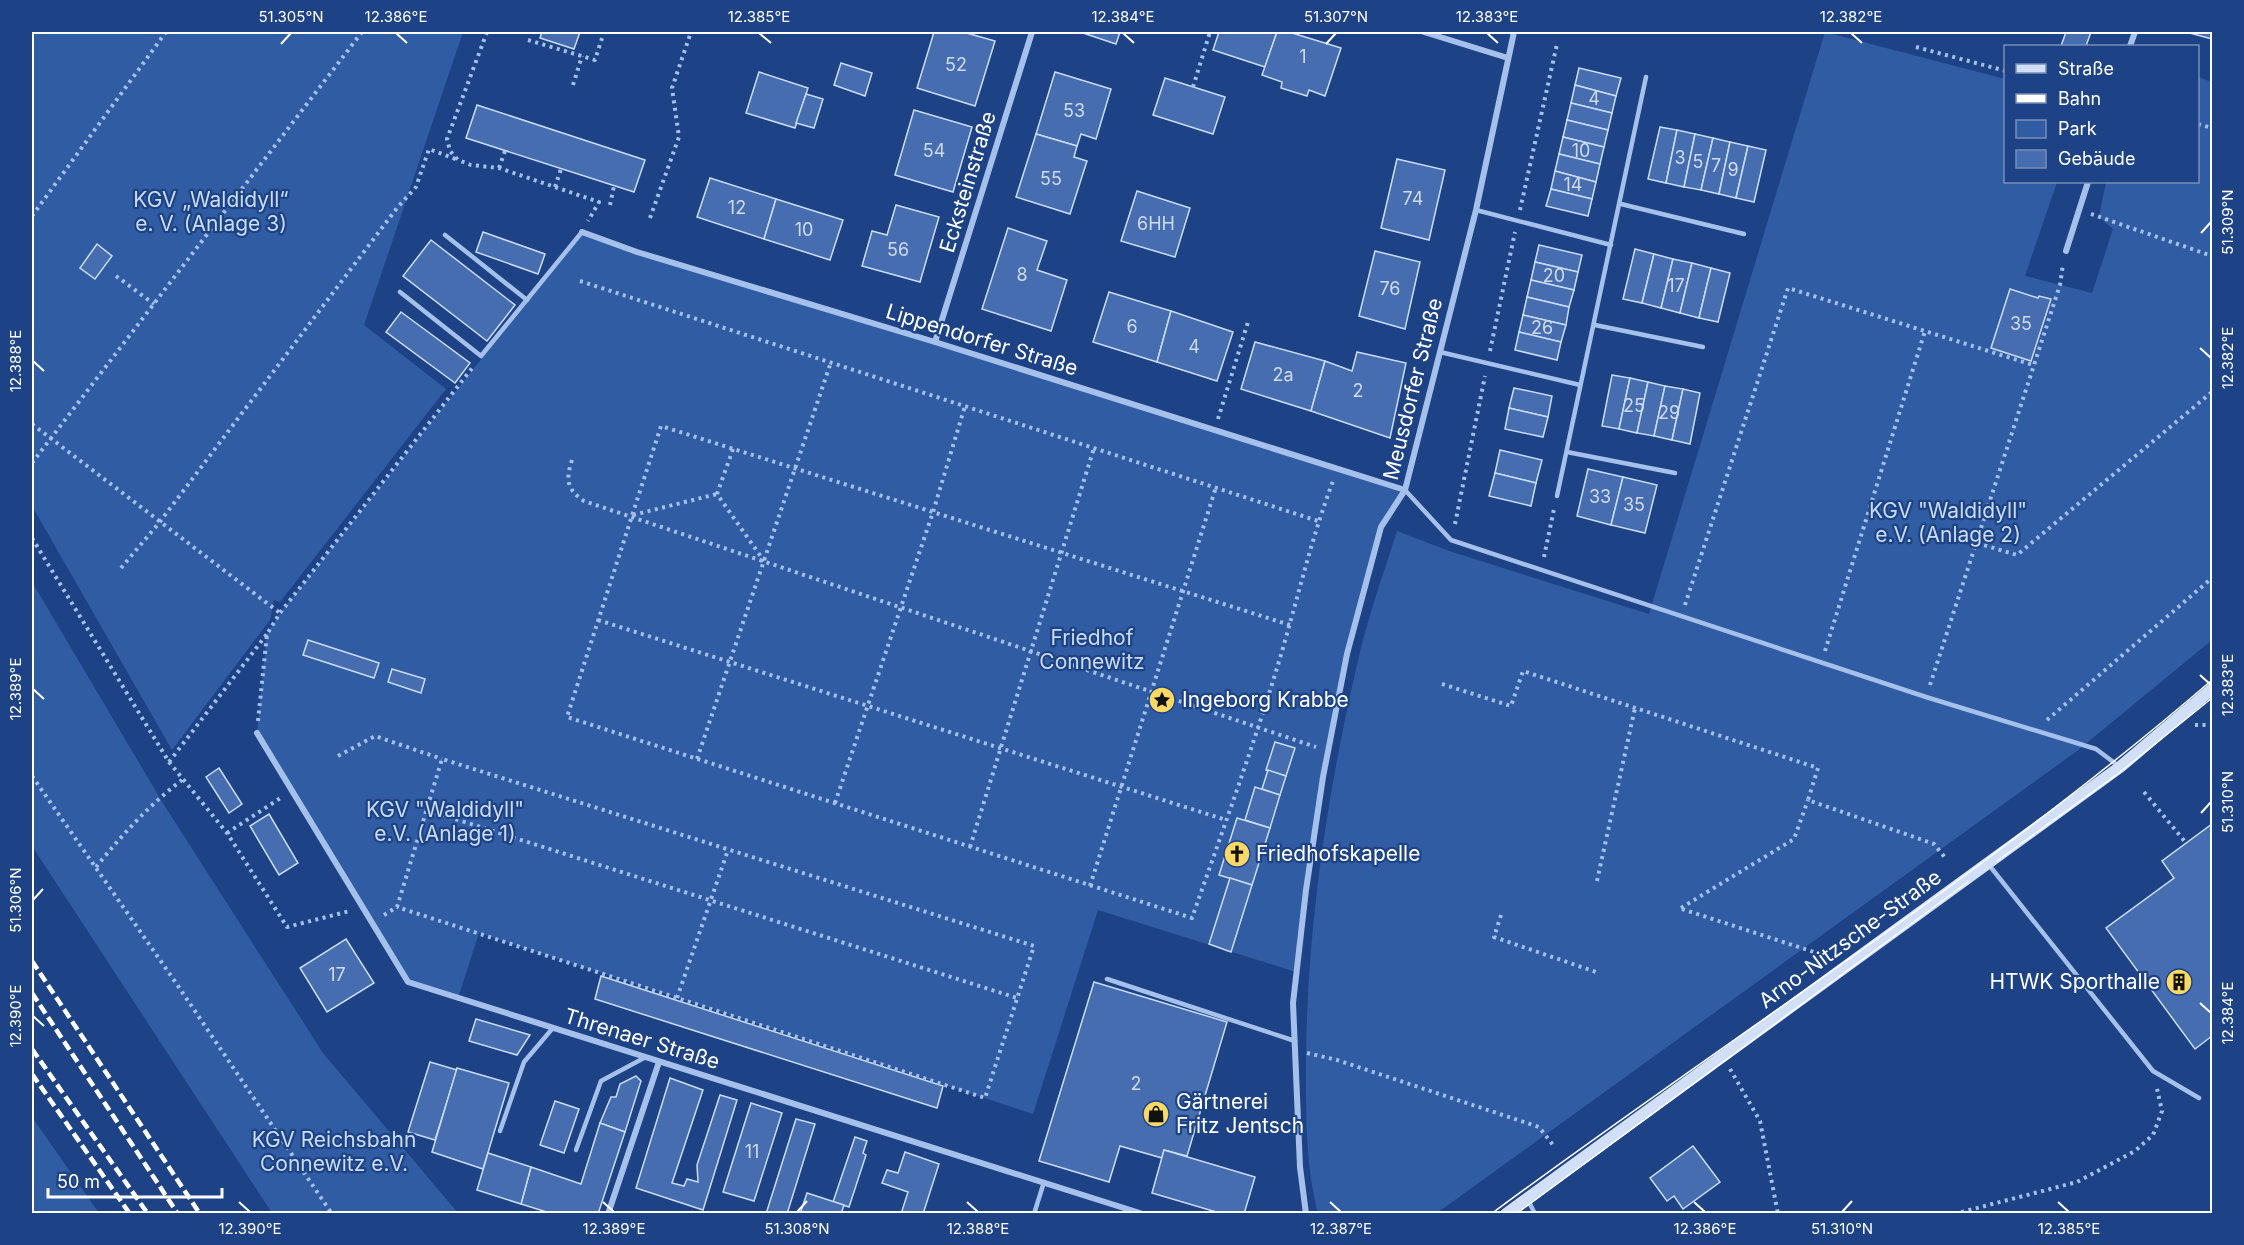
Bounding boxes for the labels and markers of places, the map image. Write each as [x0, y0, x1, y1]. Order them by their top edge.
place icon: Ingeborg Krabbe [1147, 685, 1177, 715]
place label: Ingeborg Krabbe [1182, 687, 1349, 712]
church icon: Friedhofskapelle [1222, 839, 1252, 869]
place label: Friedhofskapelle [1256, 841, 1420, 866]
building icon: HTWK Sporthalle [2164, 967, 2194, 997]
place label: HTWK Sporthalle [1989, 969, 2160, 994]
place label: Gärtnerei Fritz Jentsch [1176, 1089, 1304, 1138]
shop icon: Gärtnerei Fritz Jentsch [1141, 1099, 1171, 1129]

